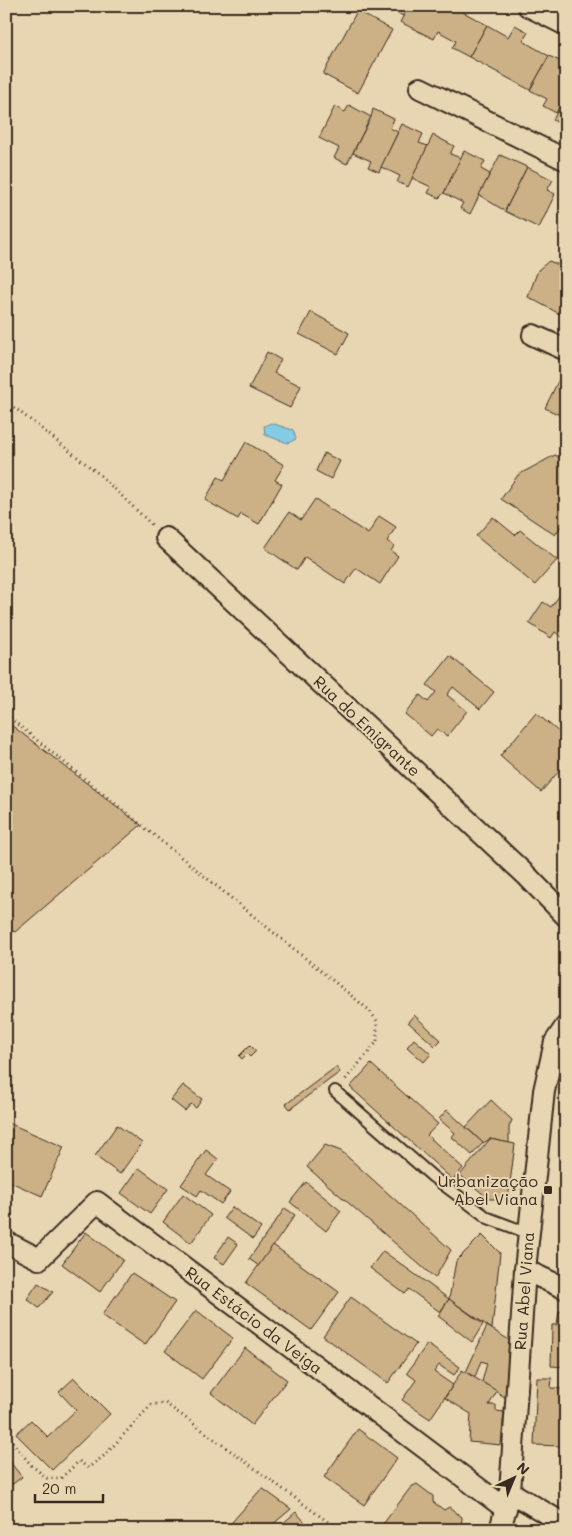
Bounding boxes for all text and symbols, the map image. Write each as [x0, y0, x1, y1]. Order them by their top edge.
street label: Rua do Emigrante [309, 671, 425, 781]
place label: Urbanização Abel Viana [438, 1170, 538, 1209]
marker: Urbanização Abel Viana [542, 1184, 554, 1196]
street label: Rua Abel Viana [509, 1231, 538, 1351]
street label: Rua Estácio da Veiga [181, 1261, 327, 1378]
north arrow [490, 1454, 540, 1504]
text: N [513, 1458, 534, 1479]
scale bar [35, 1471, 102, 1503]
text: 20 m [42, 1478, 76, 1498]

